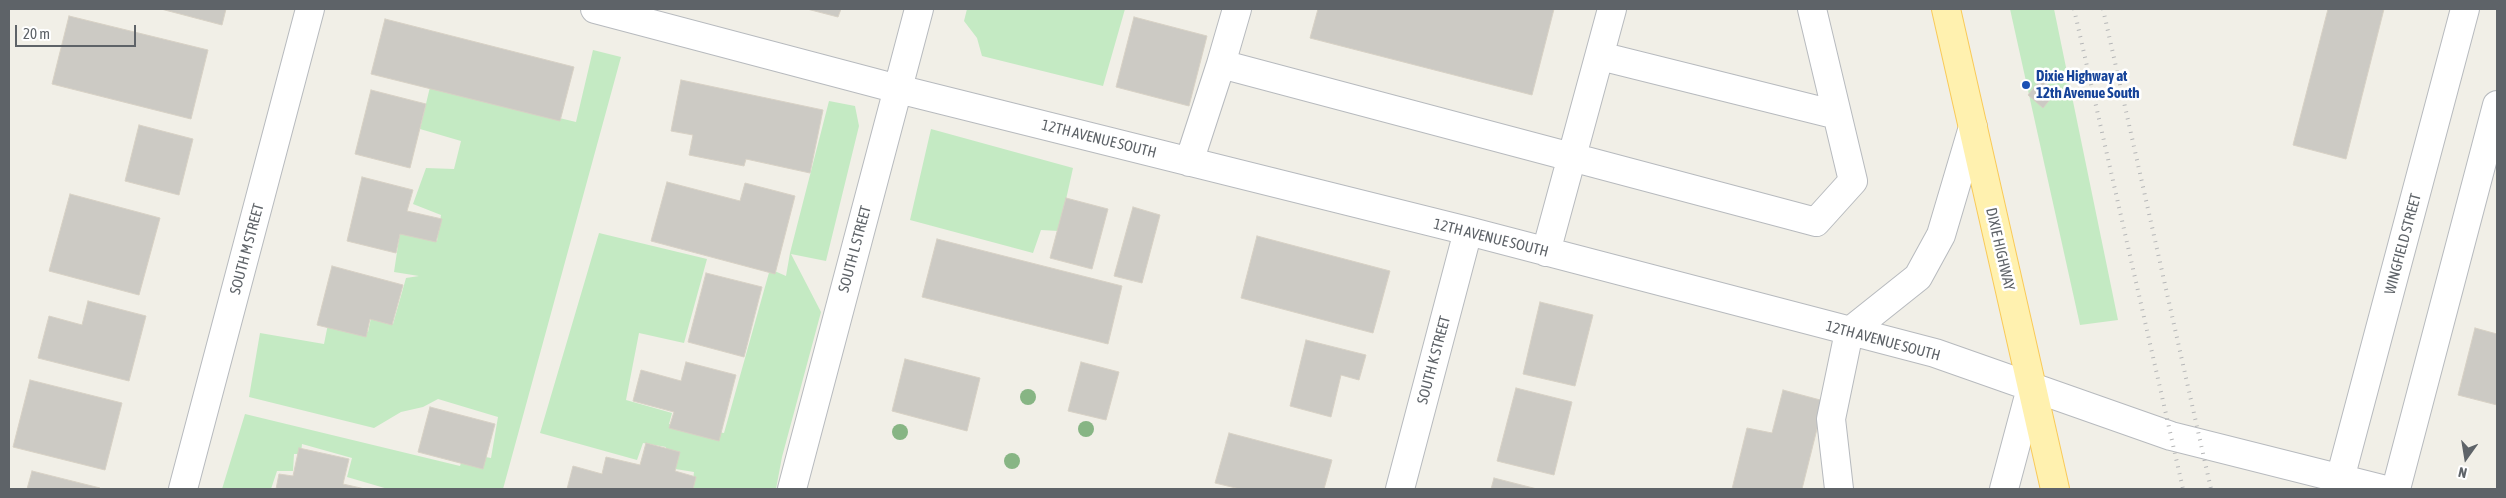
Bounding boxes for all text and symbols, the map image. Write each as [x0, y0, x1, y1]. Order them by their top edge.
scale bar [18, 15, 139, 47]
text: 20 m [23, 25, 50, 42]
place label: Dixie Highway at 12th Avenue South [2036, 67, 2140, 102]
marker: Dixie Highway at 12th Avenue South [2020, 79, 2032, 91]
street label: 12TH AVENUE SOUTH [1040, 116, 1158, 162]
street label: WINGFIELD STREET [2381, 192, 2425, 296]
street label: SOUTH M STREET [226, 202, 268, 296]
street label: SOUTH L STREET [835, 204, 875, 294]
street label: DIXIE HIGHWAY [1982, 206, 2018, 292]
street label: 12TH AVENUE SOUTH [1432, 215, 1550, 261]
street label: SOUTH K STREET [1414, 314, 1454, 406]
street label: 12TH AVENUE SOUTH [1824, 317, 1942, 365]
north arrow [2441, 433, 2491, 483]
text: N [2457, 464, 2468, 481]

